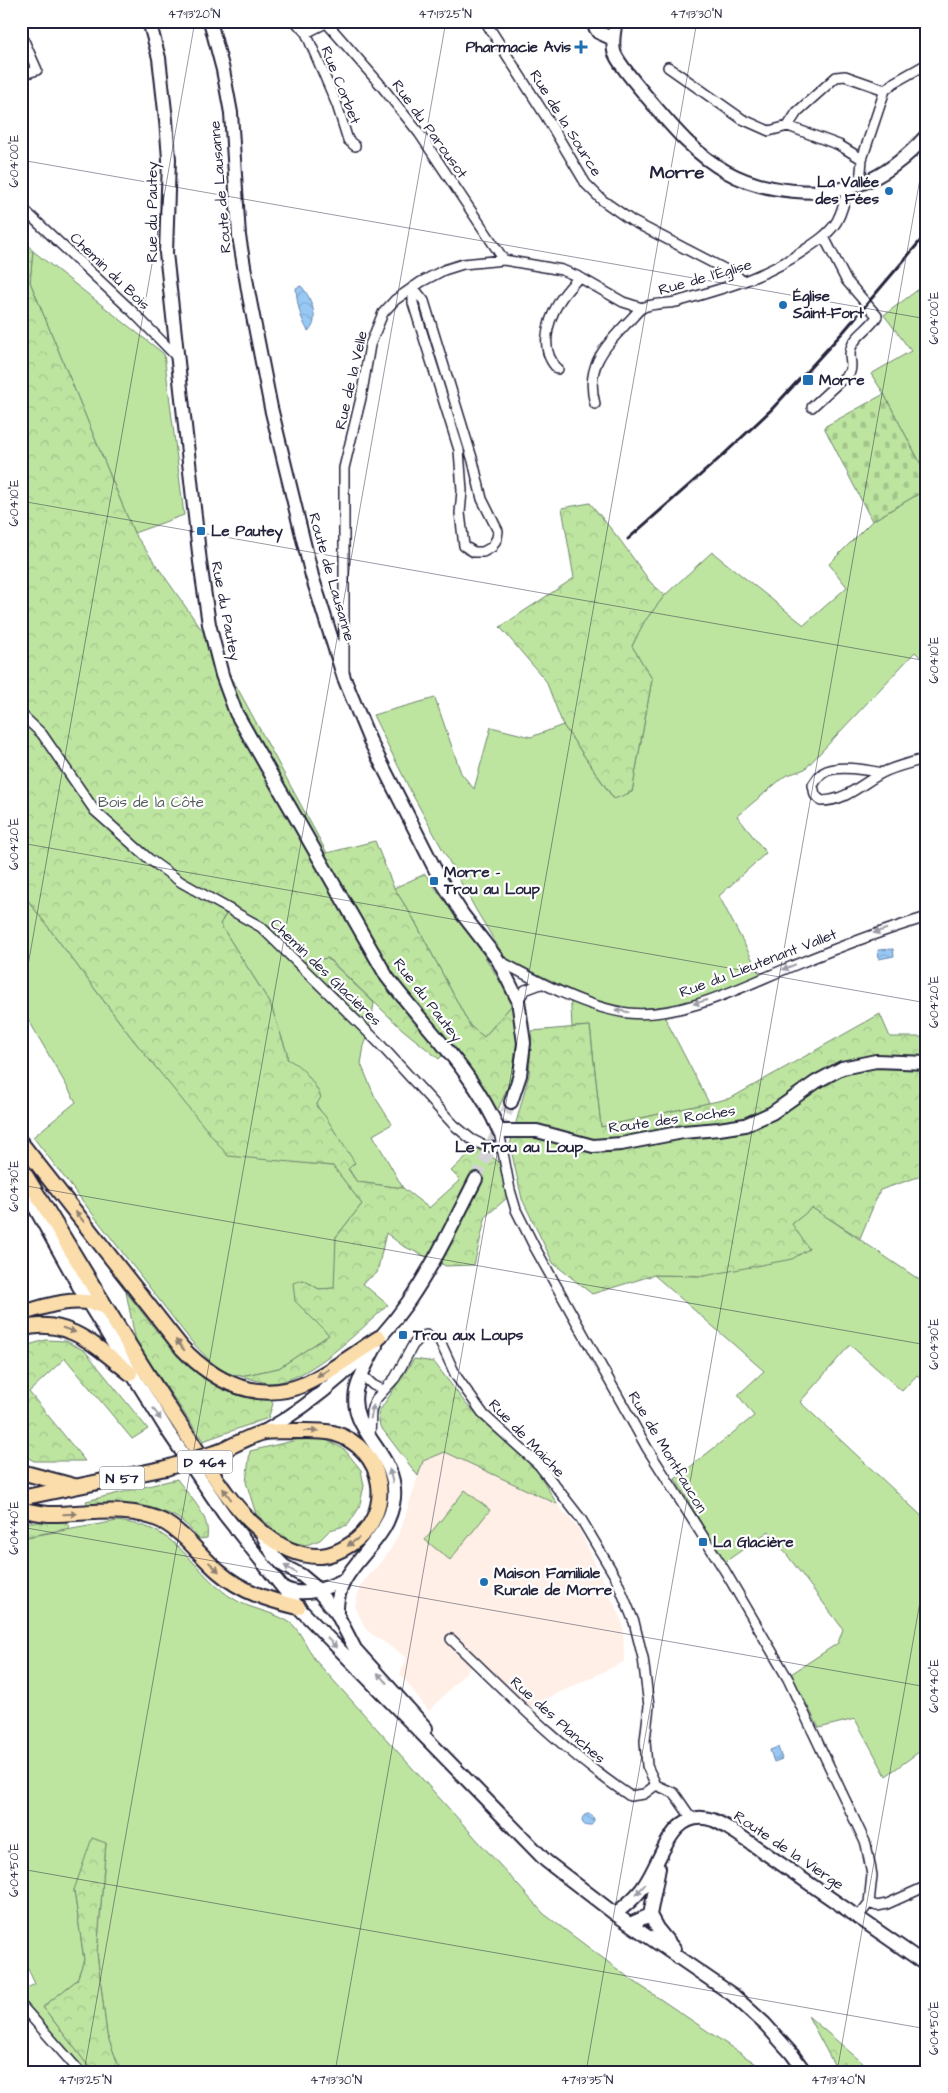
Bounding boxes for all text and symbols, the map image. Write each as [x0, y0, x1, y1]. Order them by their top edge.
text: 47°13'20"N [168, 6, 221, 23]
text: 47°13'25"N [418, 6, 472, 23]
text: 47°13'30"N [670, 6, 722, 23]
place label: Pharmacie Avis [466, 37, 571, 58]
marker: Pharmacie Avis [575, 41, 587, 53]
street label: Rue Corbet [315, 43, 366, 127]
street label: Rue de la Source [524, 66, 607, 180]
street label: Rue du Parousot [387, 76, 473, 183]
street label: Route de Lausanne [204, 120, 237, 254]
text: 6°04'00"E [6, 135, 23, 187]
district label: Morre [650, 160, 705, 185]
street label: Rue du Pautey [142, 162, 164, 262]
place label: La Vallée des Fées [815, 172, 879, 210]
marker: La Vallée des Fées [883, 185, 895, 197]
street label: Chemin du Bois [65, 228, 155, 315]
street label: Rue de l'Église [656, 254, 754, 302]
place label: Église Saint-Fort [792, 286, 865, 324]
text: 6°04'00"E [926, 292, 943, 344]
marker: Église Saint-Fort [777, 299, 789, 311]
street label: Rue de la Velle [330, 329, 373, 431]
place label: Morre [819, 370, 865, 391]
marker: Morre [801, 373, 815, 387]
text: 6°04'10"E [6, 480, 23, 526]
street label: Route de Lausanne [303, 510, 360, 644]
place label: Le Pautey [211, 521, 284, 543]
marker: Le Pautey [195, 525, 207, 537]
street label: Rue du Pautey [205, 560, 245, 663]
text: 6°04'10"E [926, 637, 943, 683]
park label: Bois de la Côte [98, 792, 204, 813]
text: 6°04'20"E [6, 818, 23, 870]
place label: Morre - Trou au Loup [443, 862, 540, 900]
marker: Morre - Trou au Loup [428, 875, 440, 887]
street label: Chemin des Glacières [265, 914, 386, 1031]
street label: Rue du Lieutenant Vallet [676, 924, 840, 1003]
one-way arrow [872, 928, 887, 936]
street label: Rue du Pautey [387, 954, 467, 1047]
one-way arrow [782, 964, 796, 972]
text: 6°04'20"E [926, 976, 943, 1028]
one-way arrow [693, 999, 708, 1007]
one-way arrow [613, 1007, 629, 1015]
street label: Route des Roches [607, 1100, 737, 1139]
district label: Le Trou au Loup [455, 1136, 583, 1158]
text: 6°04'30"E [6, 1160, 23, 1212]
one-way arrow [75, 1210, 85, 1224]
text: 6°04'30"E [926, 1318, 943, 1370]
place label: Trou aux Loups [412, 1325, 524, 1346]
one-way arrow [62, 1326, 77, 1334]
marker: Trou aux Loups [397, 1329, 409, 1341]
one-way arrow [175, 1339, 186, 1351]
one-way arrow [317, 1368, 330, 1378]
street label: Rue de Montfaucon [623, 1388, 712, 1517]
street label: Rue de Maiche [484, 1395, 569, 1482]
one-way arrow [368, 1404, 376, 1420]
one-way arrow [152, 1407, 161, 1420]
one-way arrow [303, 1427, 319, 1435]
road number: D 464 [178, 1450, 232, 1474]
road number: N 57 [100, 1466, 144, 1490]
one-way arrow [387, 1469, 395, 1484]
one-way arrow [222, 1488, 233, 1501]
text: 6°04'40"E [6, 1501, 23, 1555]
one-way arrow [62, 1509, 78, 1517]
place label: La Glacière [713, 1532, 794, 1553]
marker: La Glacière [697, 1536, 709, 1548]
one-way arrow [346, 1537, 360, 1547]
one-way arrow [207, 1561, 219, 1573]
place label: Maison Familiale Rurale de Morre [494, 1563, 612, 1601]
one-way arrow [283, 1564, 296, 1573]
marker: Maison Familiale Rurale de Morre [478, 1576, 490, 1588]
one-way arrow [326, 1636, 338, 1648]
text: 6°04'40"E [926, 1659, 943, 1713]
street label: Rue des Planches [506, 1672, 610, 1769]
one-way arrow [376, 1673, 388, 1685]
street label: Route de la Vierge [729, 1806, 848, 1896]
text: 6°04'50"E [6, 1843, 23, 1897]
one-way arrow [635, 1883, 646, 1896]
text: 6°04'50"E [926, 2001, 943, 2055]
text: 47°13'25"N [58, 2072, 112, 2089]
text: 47°13'30"N [310, 2072, 362, 2089]
text: 47°13'35"N [561, 2072, 614, 2089]
text: 47°13'40"N [811, 2072, 865, 2089]

